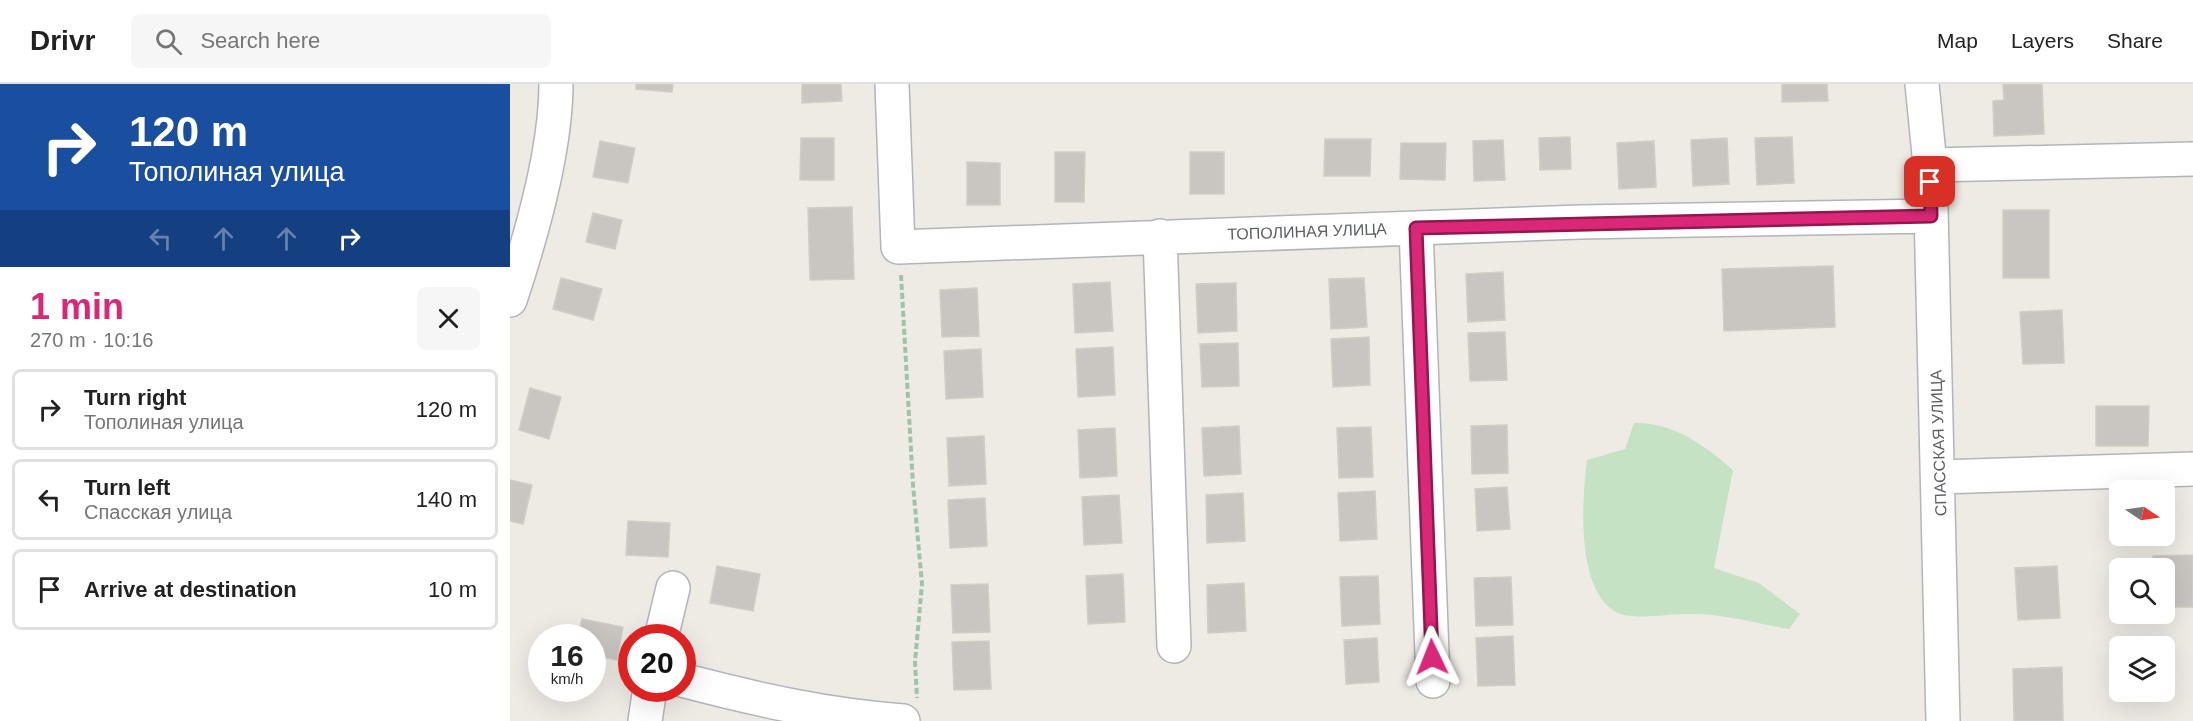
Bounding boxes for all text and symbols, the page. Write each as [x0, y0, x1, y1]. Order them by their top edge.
search box [131, 14, 551, 68]
text: Drivr [30, 25, 95, 56]
icon: search [152, 25, 185, 58]
text: Search here [200, 28, 320, 53]
text: Map [1937, 29, 1978, 52]
text: Layers [2011, 29, 2074, 52]
text: Share [2107, 29, 2163, 52]
icon: right [30, 108, 108, 186]
text: 120 m [129, 108, 248, 155]
pin [1904, 156, 1955, 207]
text: Тополиная улица [129, 157, 345, 187]
icon: arrive [1913, 165, 1946, 198]
street label: ТОПОЛИНАЯ УЛИЦА [1227, 220, 1387, 243]
icon: left [144, 222, 177, 255]
icon: ahead [207, 222, 240, 255]
icon: ahead [270, 222, 303, 255]
icon: right [333, 222, 366, 255]
text: 1 min [30, 286, 124, 327]
button: close [417, 287, 480, 350]
text: 270 m · 10:16 [30, 329, 153, 351]
street label: СПАССКАЯ УЛИЦА [1927, 369, 1950, 517]
text: Turn right [84, 385, 186, 410]
icon: right [33, 393, 66, 426]
text: 120 m [416, 397, 477, 422]
text: Тополиная улица [84, 411, 244, 433]
text: Turn left [84, 475, 170, 500]
north arrow [2109, 480, 2175, 546]
map controls [2109, 480, 2175, 702]
icon: left [33, 483, 66, 516]
text: 140 m [416, 487, 477, 512]
text: Спасская улица [84, 501, 232, 523]
button: search [2109, 558, 2175, 624]
icon: arrive [33, 573, 66, 606]
text: Arrive at destination [84, 577, 297, 602]
text: 10 m [428, 577, 477, 602]
speed limit sign: 20 [618, 624, 696, 702]
position arrow [1400, 625, 1464, 689]
button: layers [2109, 636, 2175, 702]
text: 16 [550, 639, 584, 672]
text: km/h [551, 670, 583, 687]

